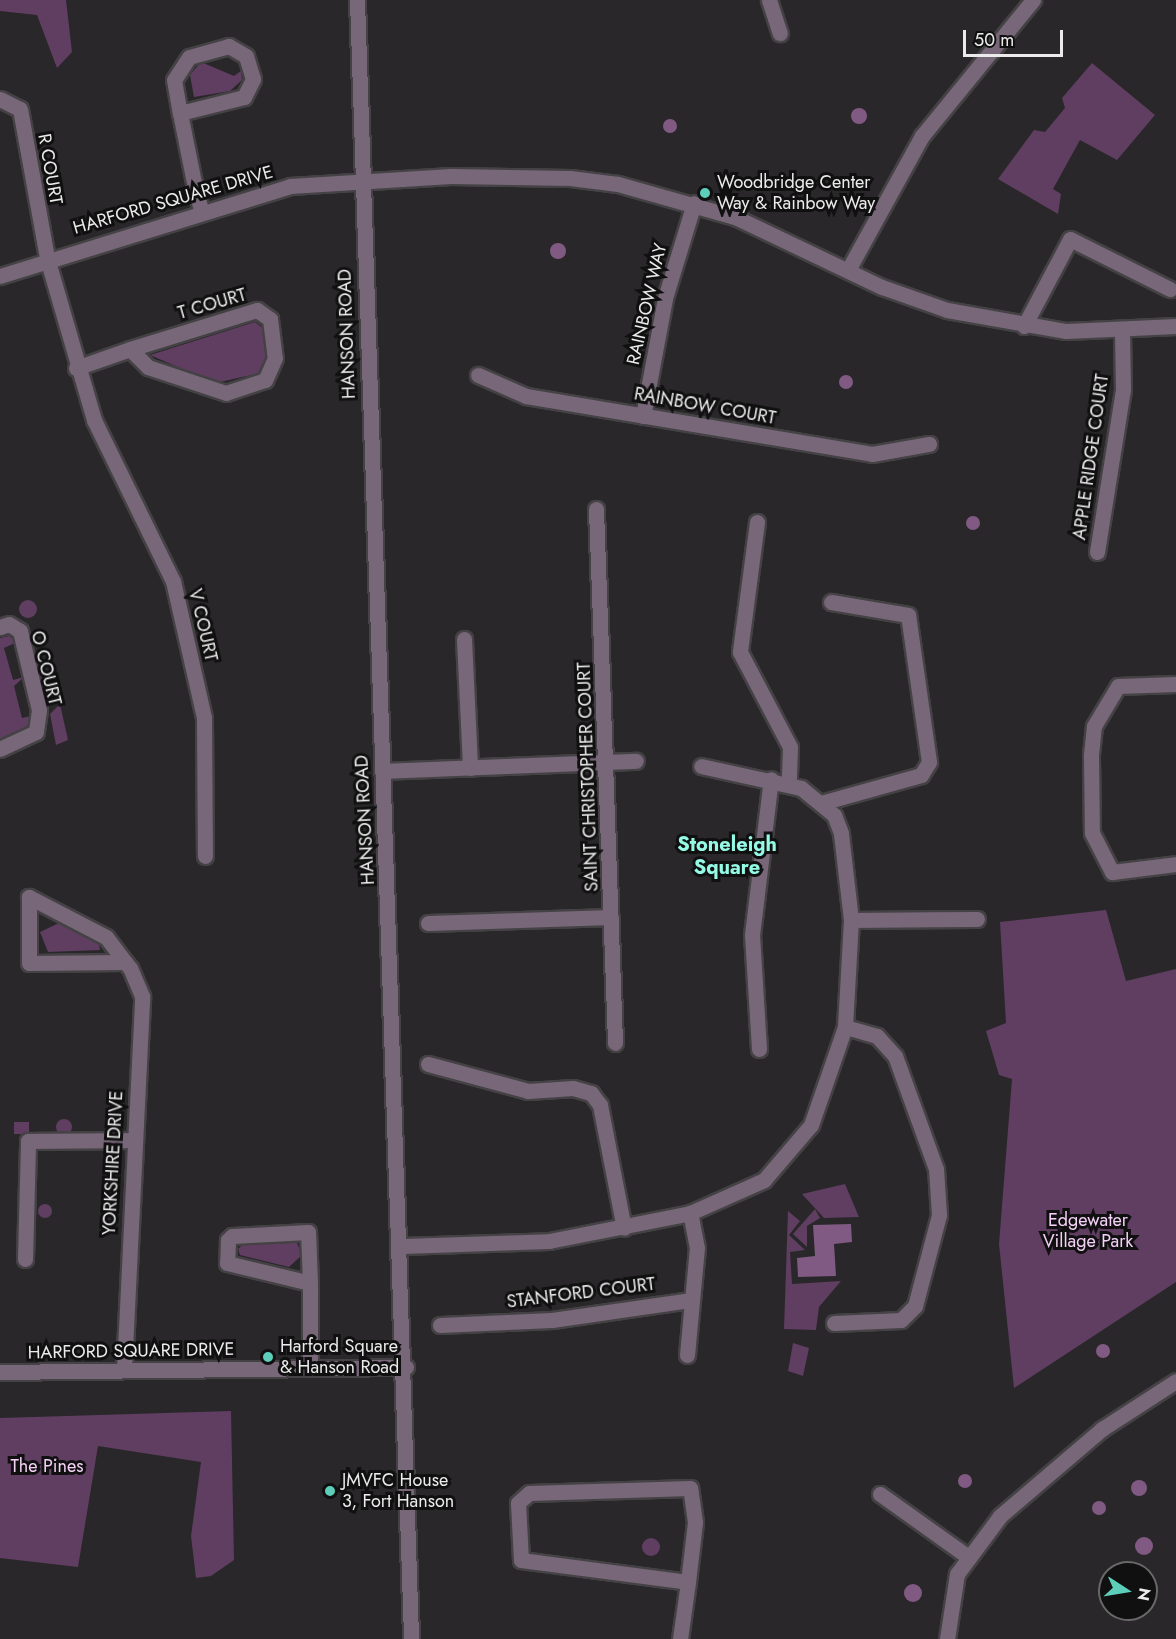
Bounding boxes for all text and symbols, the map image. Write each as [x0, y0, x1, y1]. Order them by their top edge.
scale bar [966, 18, 1066, 56]
text: 50 m [974, 27, 1014, 53]
street label: R COURT [33, 132, 67, 206]
street label: HARFORD SQUARE DRIVE [71, 161, 275, 239]
place label: Woodbridge Center Way & Rainbow Way [717, 172, 875, 214]
marker: Woodbridge Center Way & Rainbow Way [698, 186, 712, 200]
street label: RAINBOW WAY [623, 241, 671, 367]
street label: HANSON ROAD [334, 269, 360, 399]
street label: T COURT [175, 284, 249, 324]
street label: APPLE RIDGE COURT [1069, 373, 1113, 541]
street label: RAINBOW COURT [632, 383, 778, 429]
street label: V COURT [184, 587, 222, 663]
street label: O COURT [26, 629, 66, 707]
street label: SAINT CHRISTOPHER COURT [573, 662, 603, 892]
street label: HANSON ROAD [351, 755, 379, 885]
district label: Stoneleigh Square [677, 832, 777, 879]
street label: YORKSHIRE DRIVE [98, 1090, 128, 1236]
park label: Edgewater Village Park [1043, 1210, 1133, 1252]
street label: STANFORD COURT [506, 1273, 656, 1313]
place label: Harford Square & Hanson Road [280, 1336, 399, 1378]
street label: HARFORD SQUARE DRIVE [27, 1338, 235, 1364]
marker: Harford Square & Hanson Road [261, 1350, 275, 1364]
park label: The Pines [10, 1455, 84, 1477]
place label: JMVFC House 3, Fort Hanson [342, 1470, 454, 1512]
marker: JMVFC House 3, Fort Hanson [323, 1484, 337, 1498]
north arrow [1098, 1561, 1158, 1621]
text: N [1132, 1586, 1157, 1603]

